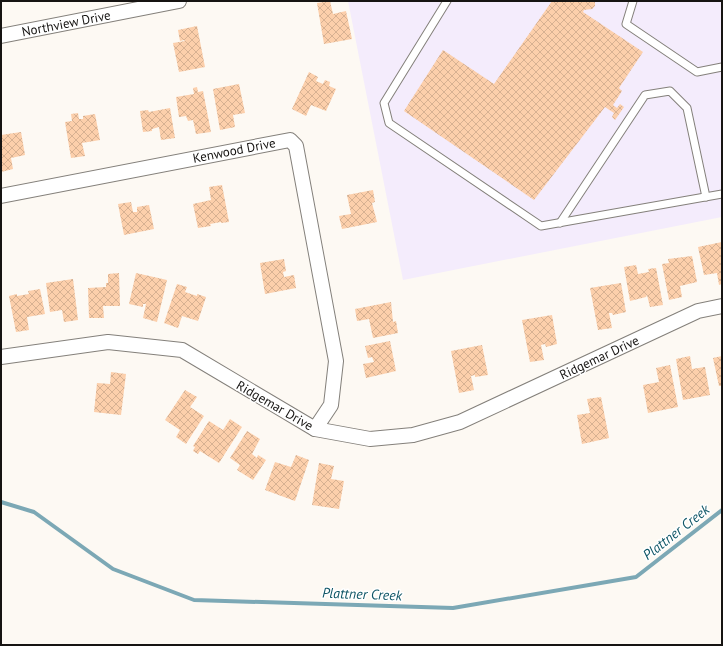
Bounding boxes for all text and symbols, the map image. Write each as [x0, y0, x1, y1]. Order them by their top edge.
street label: Northview Drive [20, 7, 112, 40]
street label: Kenwood Drive [191, 134, 277, 167]
street label: Ridgemar Drive [557, 332, 642, 383]
street label: Ridgemar Drive [233, 377, 316, 434]
water label: Plattner Creek [639, 500, 714, 564]
water label: Plattner Creek [322, 584, 403, 604]

